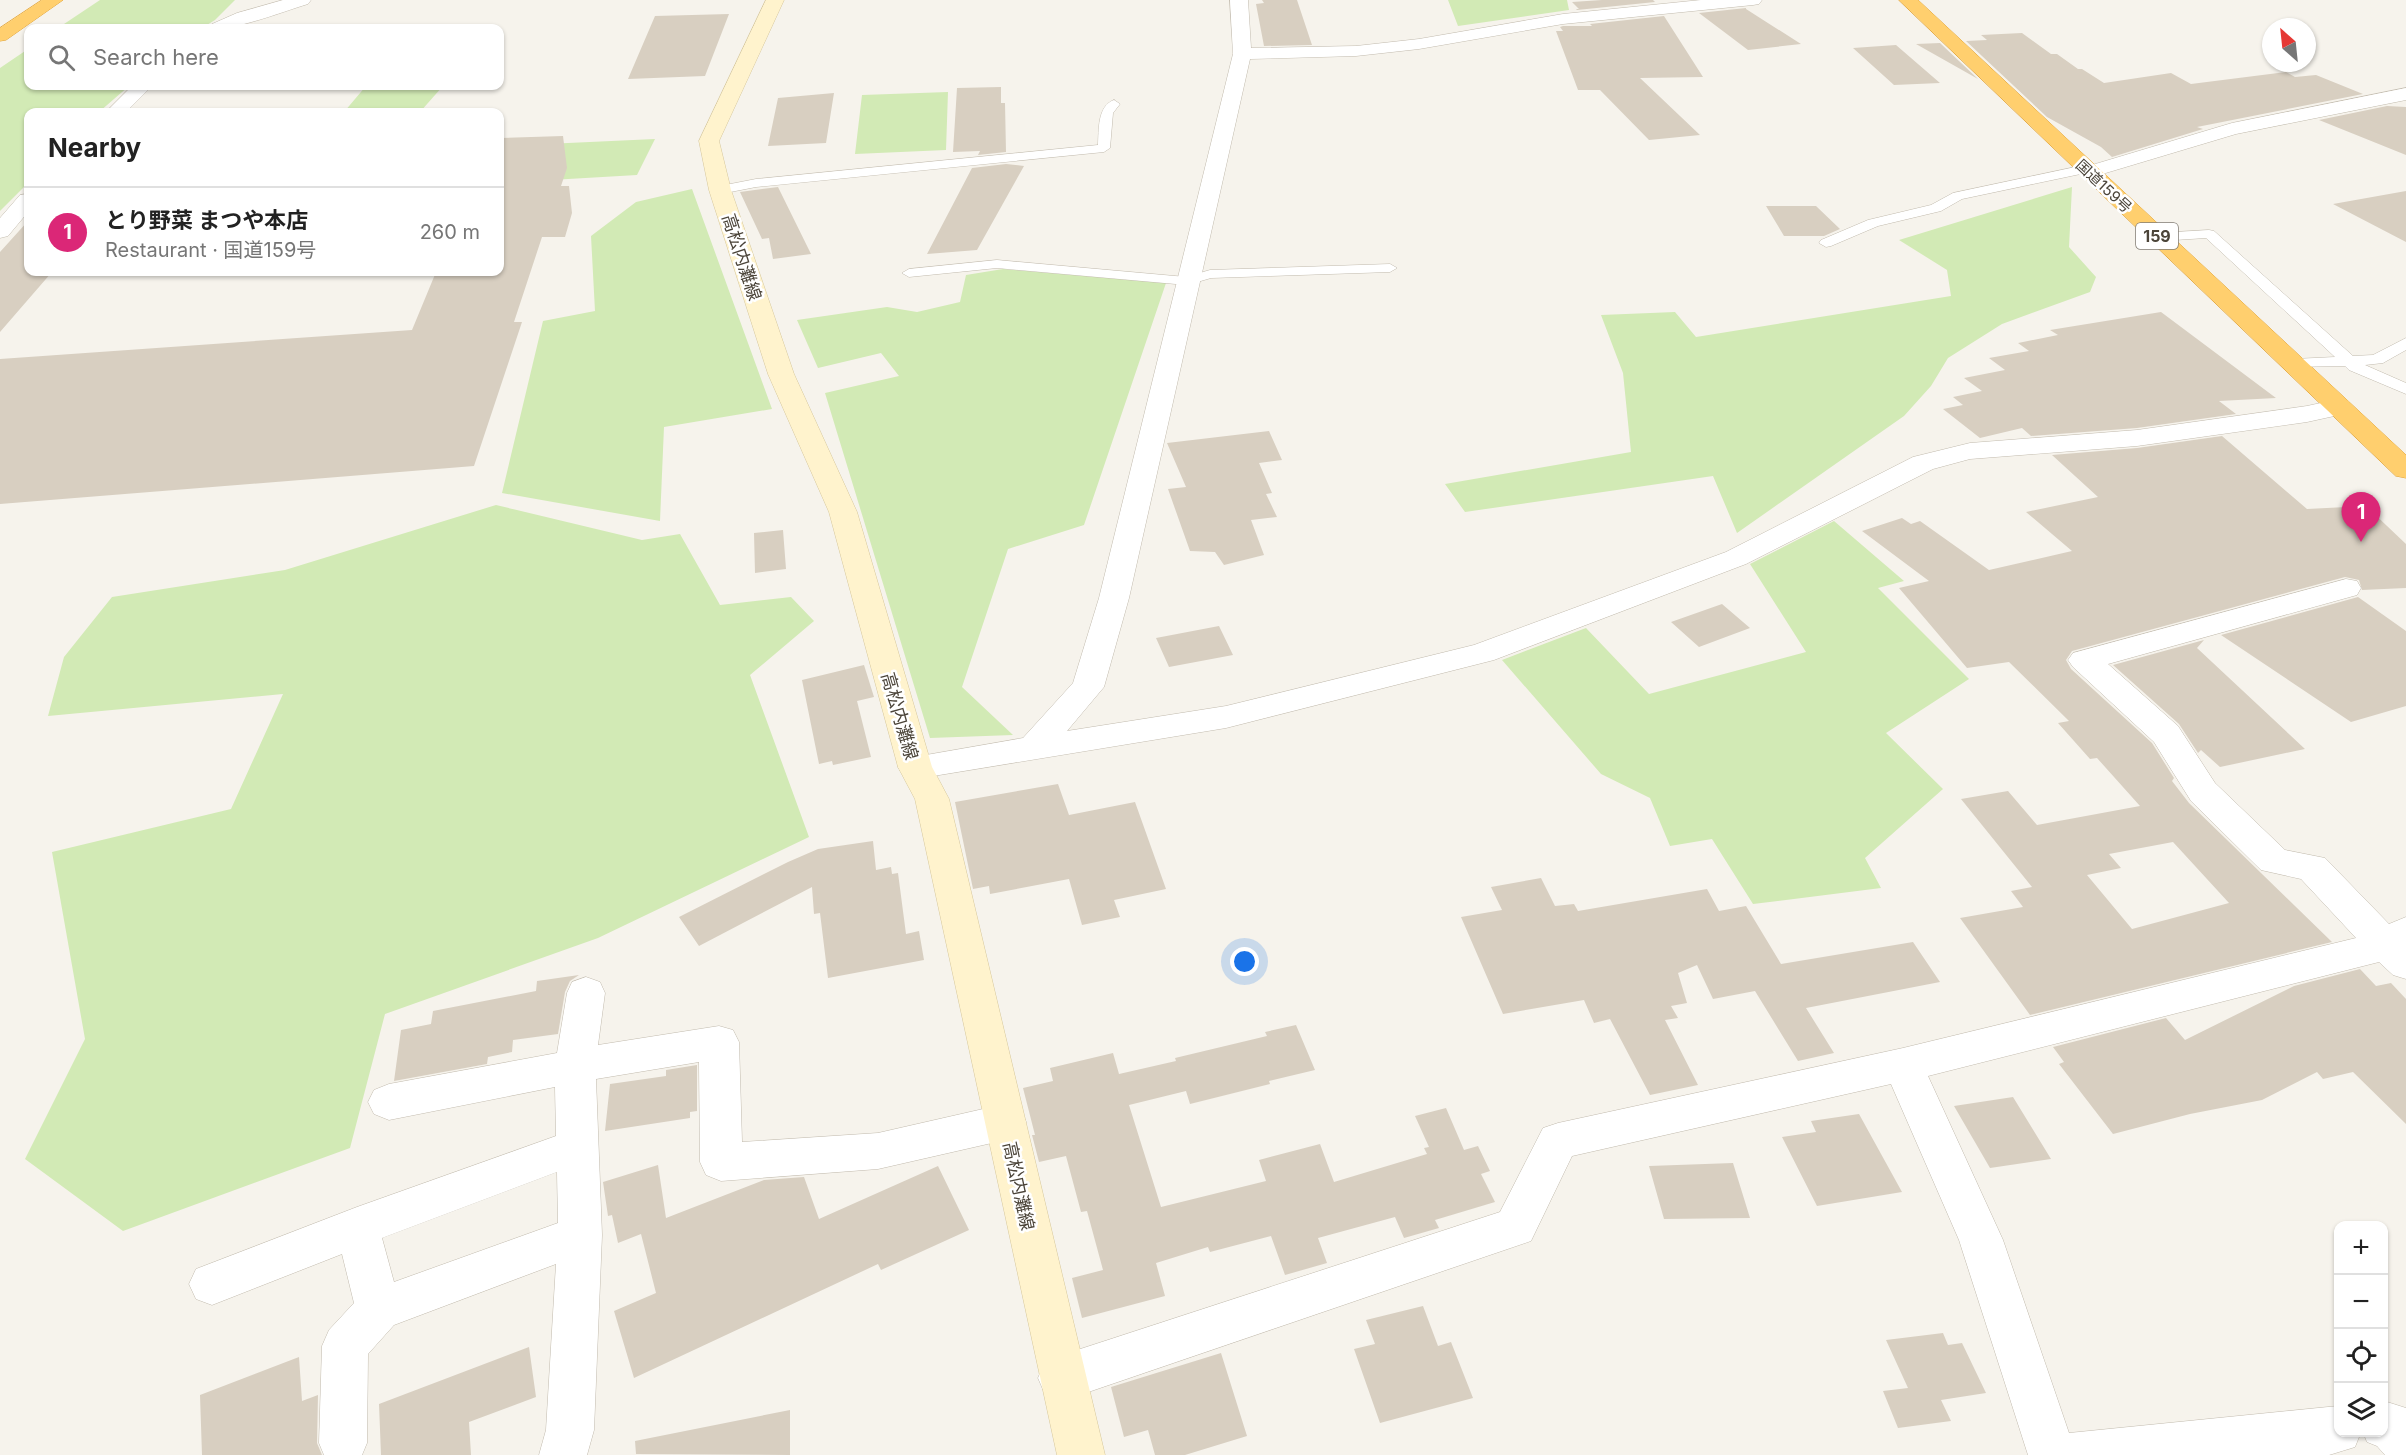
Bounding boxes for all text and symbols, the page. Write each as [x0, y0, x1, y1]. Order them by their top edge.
north arrow [2262, 18, 2316, 72]
search box [24, 24, 504, 90]
icon: search [45, 41, 78, 74]
text: Search here [93, 44, 219, 70]
text: Nearby [48, 132, 141, 163]
street label: 国道159号 [2072, 155, 2136, 217]
text: とり野菜 まつや本店 [105, 207, 308, 233]
street label: 高松内灘線 [718, 211, 766, 303]
text: 1 [63, 220, 72, 244]
text: 260 m [420, 220, 480, 244]
road number: 159 [2136, 223, 2178, 249]
text: Restaurant · 国道159号 [105, 238, 316, 262]
pin: 1 [2342, 492, 2380, 542]
street label: 高松内灘線 [878, 670, 922, 762]
your location [1230, 947, 1259, 976]
street label: 高松内灘線 [999, 1140, 1039, 1232]
map controls [2334, 1221, 2388, 1437]
button: + [2334, 1221, 2388, 1275]
button: − [2334, 1275, 2388, 1329]
button: locate [2334, 1329, 2388, 1383]
button: layers [2334, 1383, 2388, 1437]

